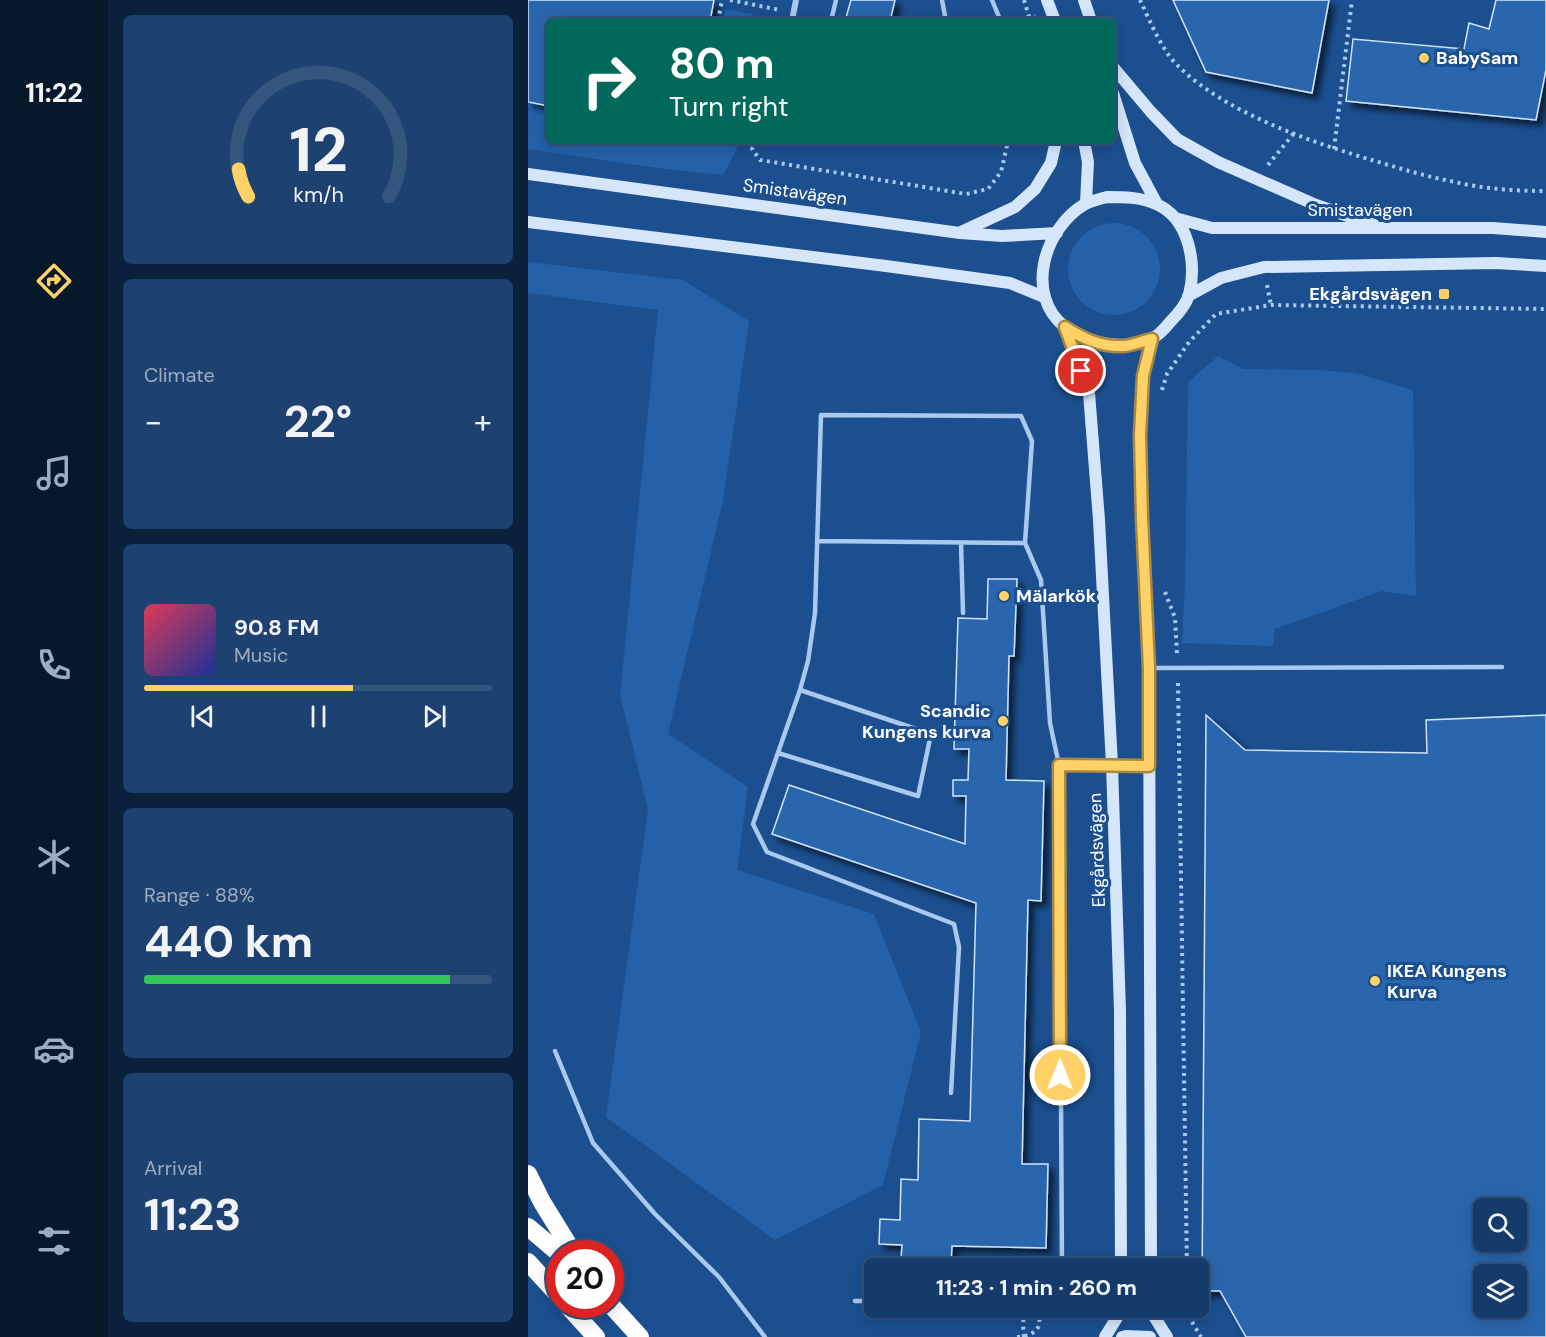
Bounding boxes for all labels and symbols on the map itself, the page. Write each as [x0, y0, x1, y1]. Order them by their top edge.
place label: BabySam [1436, 46, 1518, 70]
marker: BabySam [1417, 51, 1431, 65]
street label: Smistavägen [741, 173, 849, 211]
street label: Smistavägen [1307, 198, 1413, 222]
place label: Ekgårdsvägen [1309, 282, 1432, 306]
marker: Ekgårdsvägen [1437, 287, 1451, 301]
pin [1055, 345, 1106, 396]
place label: Mälarkök [1016, 584, 1097, 608]
marker: Mälarkök [997, 589, 1011, 603]
place label: Scandic Kungens kurva [862, 699, 991, 744]
marker: Scandic Kungens kurva [996, 714, 1010, 728]
street label: Ekgårdsvägen [1083, 792, 1111, 908]
place label: IKEA Kungens Kurva [1387, 959, 1507, 1004]
marker: IKEA Kungens Kurva [1368, 974, 1382, 988]
position arrow [1028, 1043, 1092, 1107]
speed limit sign: 20 [546, 1240, 624, 1318]

